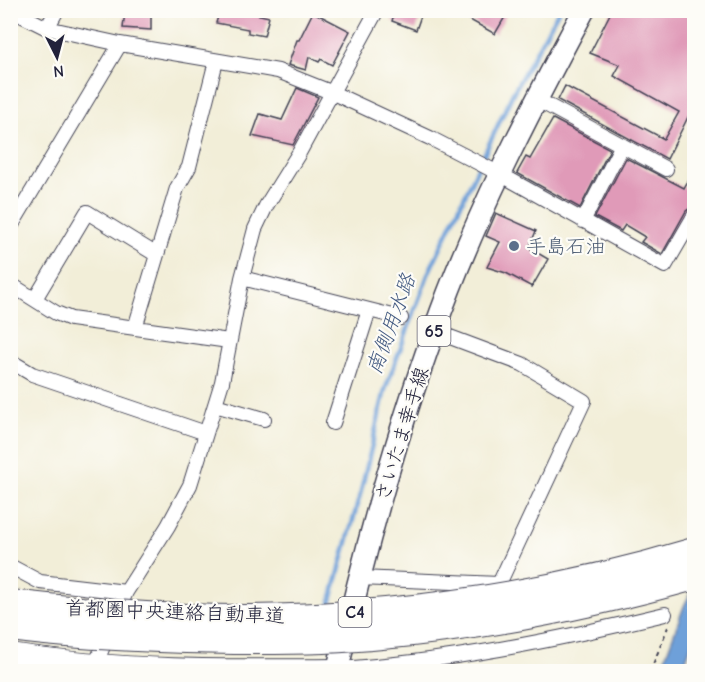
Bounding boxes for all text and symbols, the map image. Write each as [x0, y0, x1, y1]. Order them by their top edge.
north arrow [27, 27, 87, 87]
text: N [52, 61, 65, 80]
place label: 手島石油 [526, 235, 606, 258]
marker: 手島石油 [507, 239, 521, 253]
water label: 南側用水路 [362, 270, 421, 377]
road number: 65 [418, 316, 450, 346]
street label: さいたま幸手線 [371, 364, 433, 504]
street label: 首都圏中央連絡自動車道 [65, 597, 285, 627]
road number: C4 [338, 597, 372, 627]

